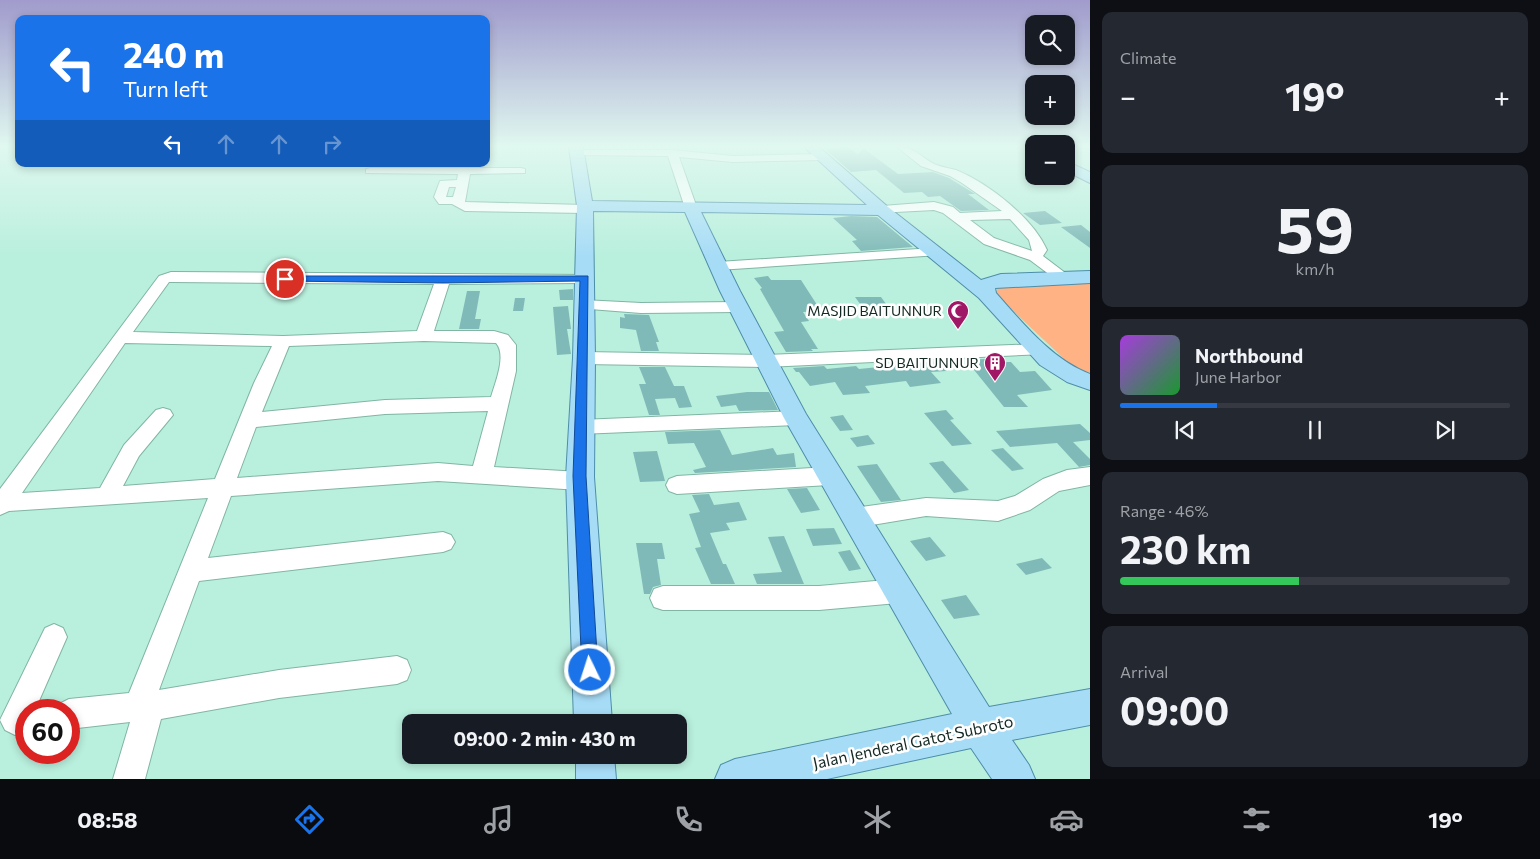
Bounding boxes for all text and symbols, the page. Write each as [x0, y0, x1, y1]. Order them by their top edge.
map controls [1025, 15, 1075, 185]
button: search [1025, 15, 1075, 65]
text: 240 m [123, 32, 224, 75]
icon: left [40, 35, 105, 100]
text: Climate [1120, 48, 1176, 67]
text: 19° [1285, 72, 1345, 119]
text: Turn left [123, 75, 208, 102]
button: + [1025, 75, 1075, 125]
text: − [1120, 79, 1136, 113]
text: + [1494, 79, 1510, 113]
icon: left [159, 130, 187, 158]
icon: ahead [212, 130, 240, 158]
icon: ahead [265, 130, 293, 158]
icon: right [318, 130, 346, 158]
button: − [1025, 135, 1075, 185]
text: 59 [1276, 187, 1354, 266]
pin [264, 258, 306, 300]
text: km/h [1296, 259, 1334, 278]
icon: arrive [271, 265, 299, 293]
mosque icon: MASJID BAITUNNUR [946, 299, 970, 330]
place label: MASJID BAITUNNUR [807, 302, 942, 319]
text: Northbound [1195, 344, 1303, 367]
building icon: SD BAITUNNUR [983, 351, 1007, 382]
place label: SD BAITUNNUR [875, 354, 979, 371]
text: June Harbor [1195, 367, 1281, 386]
icon: previous [1171, 416, 1199, 444]
icon: pause [1301, 416, 1329, 444]
icon: next [1431, 416, 1459, 444]
text: Range · 46% [1120, 501, 1208, 520]
text: 230 km [1120, 525, 1251, 572]
position arrow [563, 643, 615, 695]
text: Arrival [1120, 662, 1168, 681]
text: 09:00 [1120, 686, 1229, 733]
speed limit sign: 60 [15, 699, 80, 764]
street label: Jalan Jenderal Gatot Subroto [811, 711, 1015, 772]
text: 09:00 · 2 min · 430 m [453, 727, 636, 750]
icon: directions [292, 802, 327, 837]
icon: music [481, 802, 516, 837]
icon: phone [671, 802, 706, 837]
icon: climate [860, 802, 895, 837]
icon: car [1049, 802, 1084, 837]
icon: filters [1239, 802, 1274, 837]
text: 08:58 [77, 806, 138, 833]
text: 19° [1428, 806, 1463, 833]

